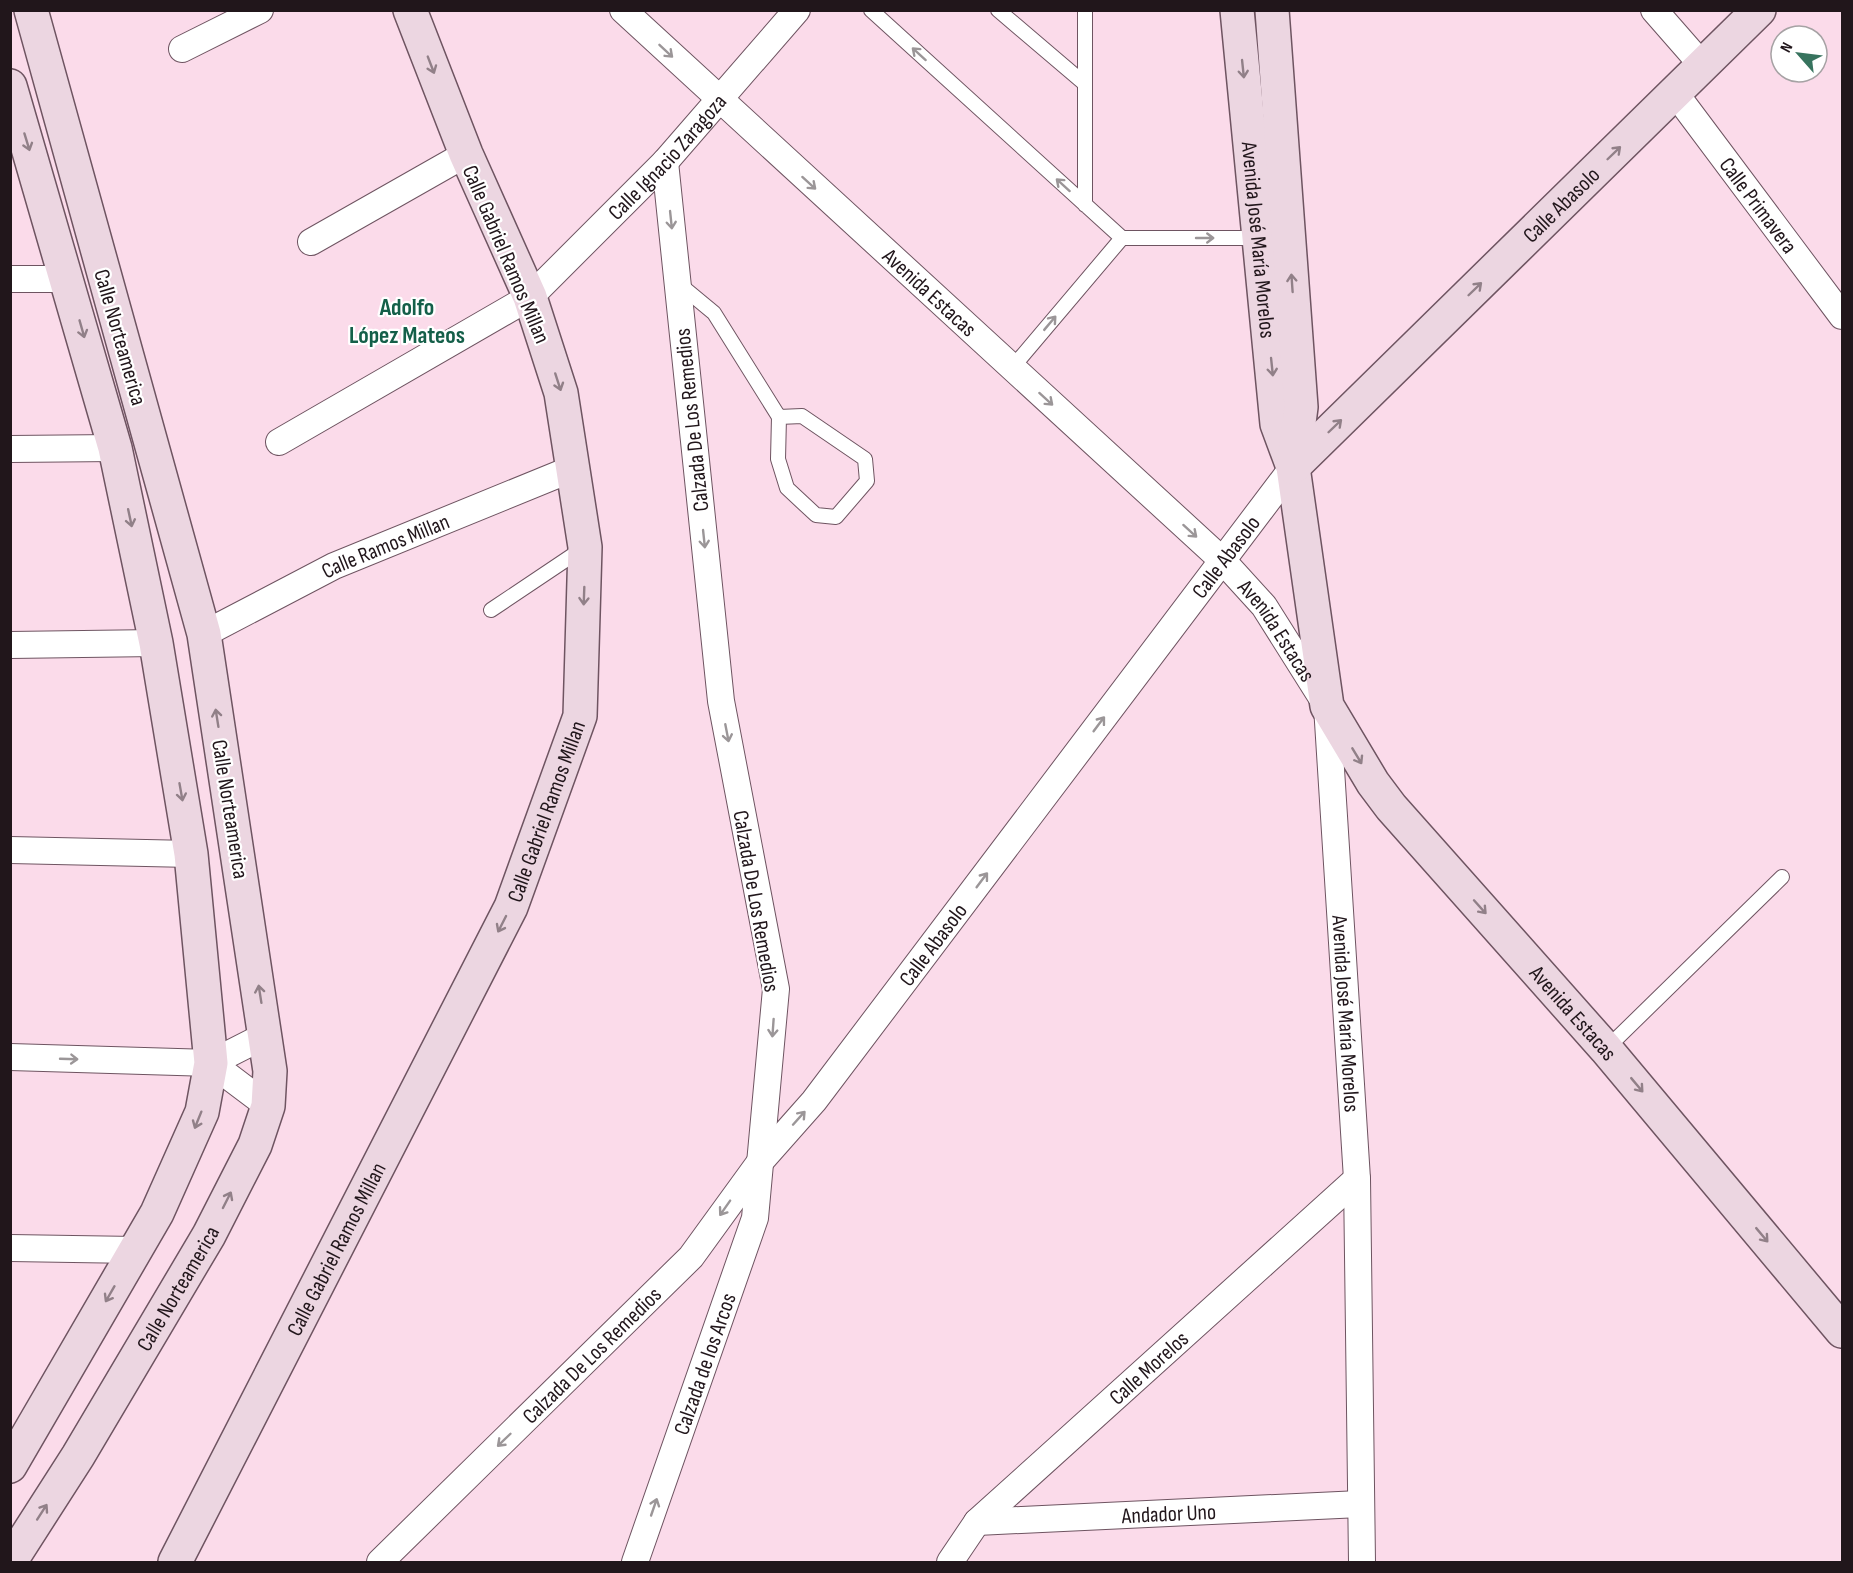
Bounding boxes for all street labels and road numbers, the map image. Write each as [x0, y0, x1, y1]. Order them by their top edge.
street label: Calle Ignacio Zaragoza [603, 89, 733, 226]
street label: Avenida José María Morelos [1235, 140, 1281, 340]
street label: Calle Primavera [1713, 153, 1802, 259]
street label: Calle Gabriel Ramos Millan [456, 161, 555, 348]
street label: Calle Abasolo [1518, 162, 1606, 249]
street label: Avenida Estacas [876, 243, 982, 343]
street label: Calle Norteamerica [87, 266, 152, 409]
street label: Calzada De Los Remedios [669, 327, 716, 513]
street label: Calle Ramos Millan [317, 508, 454, 585]
street label: Calle Abasolo [1187, 511, 1267, 604]
street label: Avenida Estacas [1231, 574, 1320, 687]
street label: Calle Gabriel Ramos Millan [502, 717, 592, 906]
street label: Calle Norteamerica [205, 738, 254, 881]
street label: Calzada De Los Remedios [726, 808, 785, 994]
street label: Calle Abasolo [894, 898, 974, 992]
street label: Avenida José María Morelos [1325, 914, 1365, 1113]
street label: Avenida Estacas [1523, 960, 1622, 1067]
street label: Calle Gabriel Ramos Millan [281, 1158, 393, 1341]
street label: Calle Norteamerica [131, 1222, 226, 1356]
street label: Calzada De Los Remedios [517, 1282, 668, 1430]
street label: Calzada de los Arcos [668, 1290, 743, 1439]
street label: Calle Morelos [1104, 1326, 1195, 1411]
street label: Andador Uno [1120, 1499, 1217, 1530]

